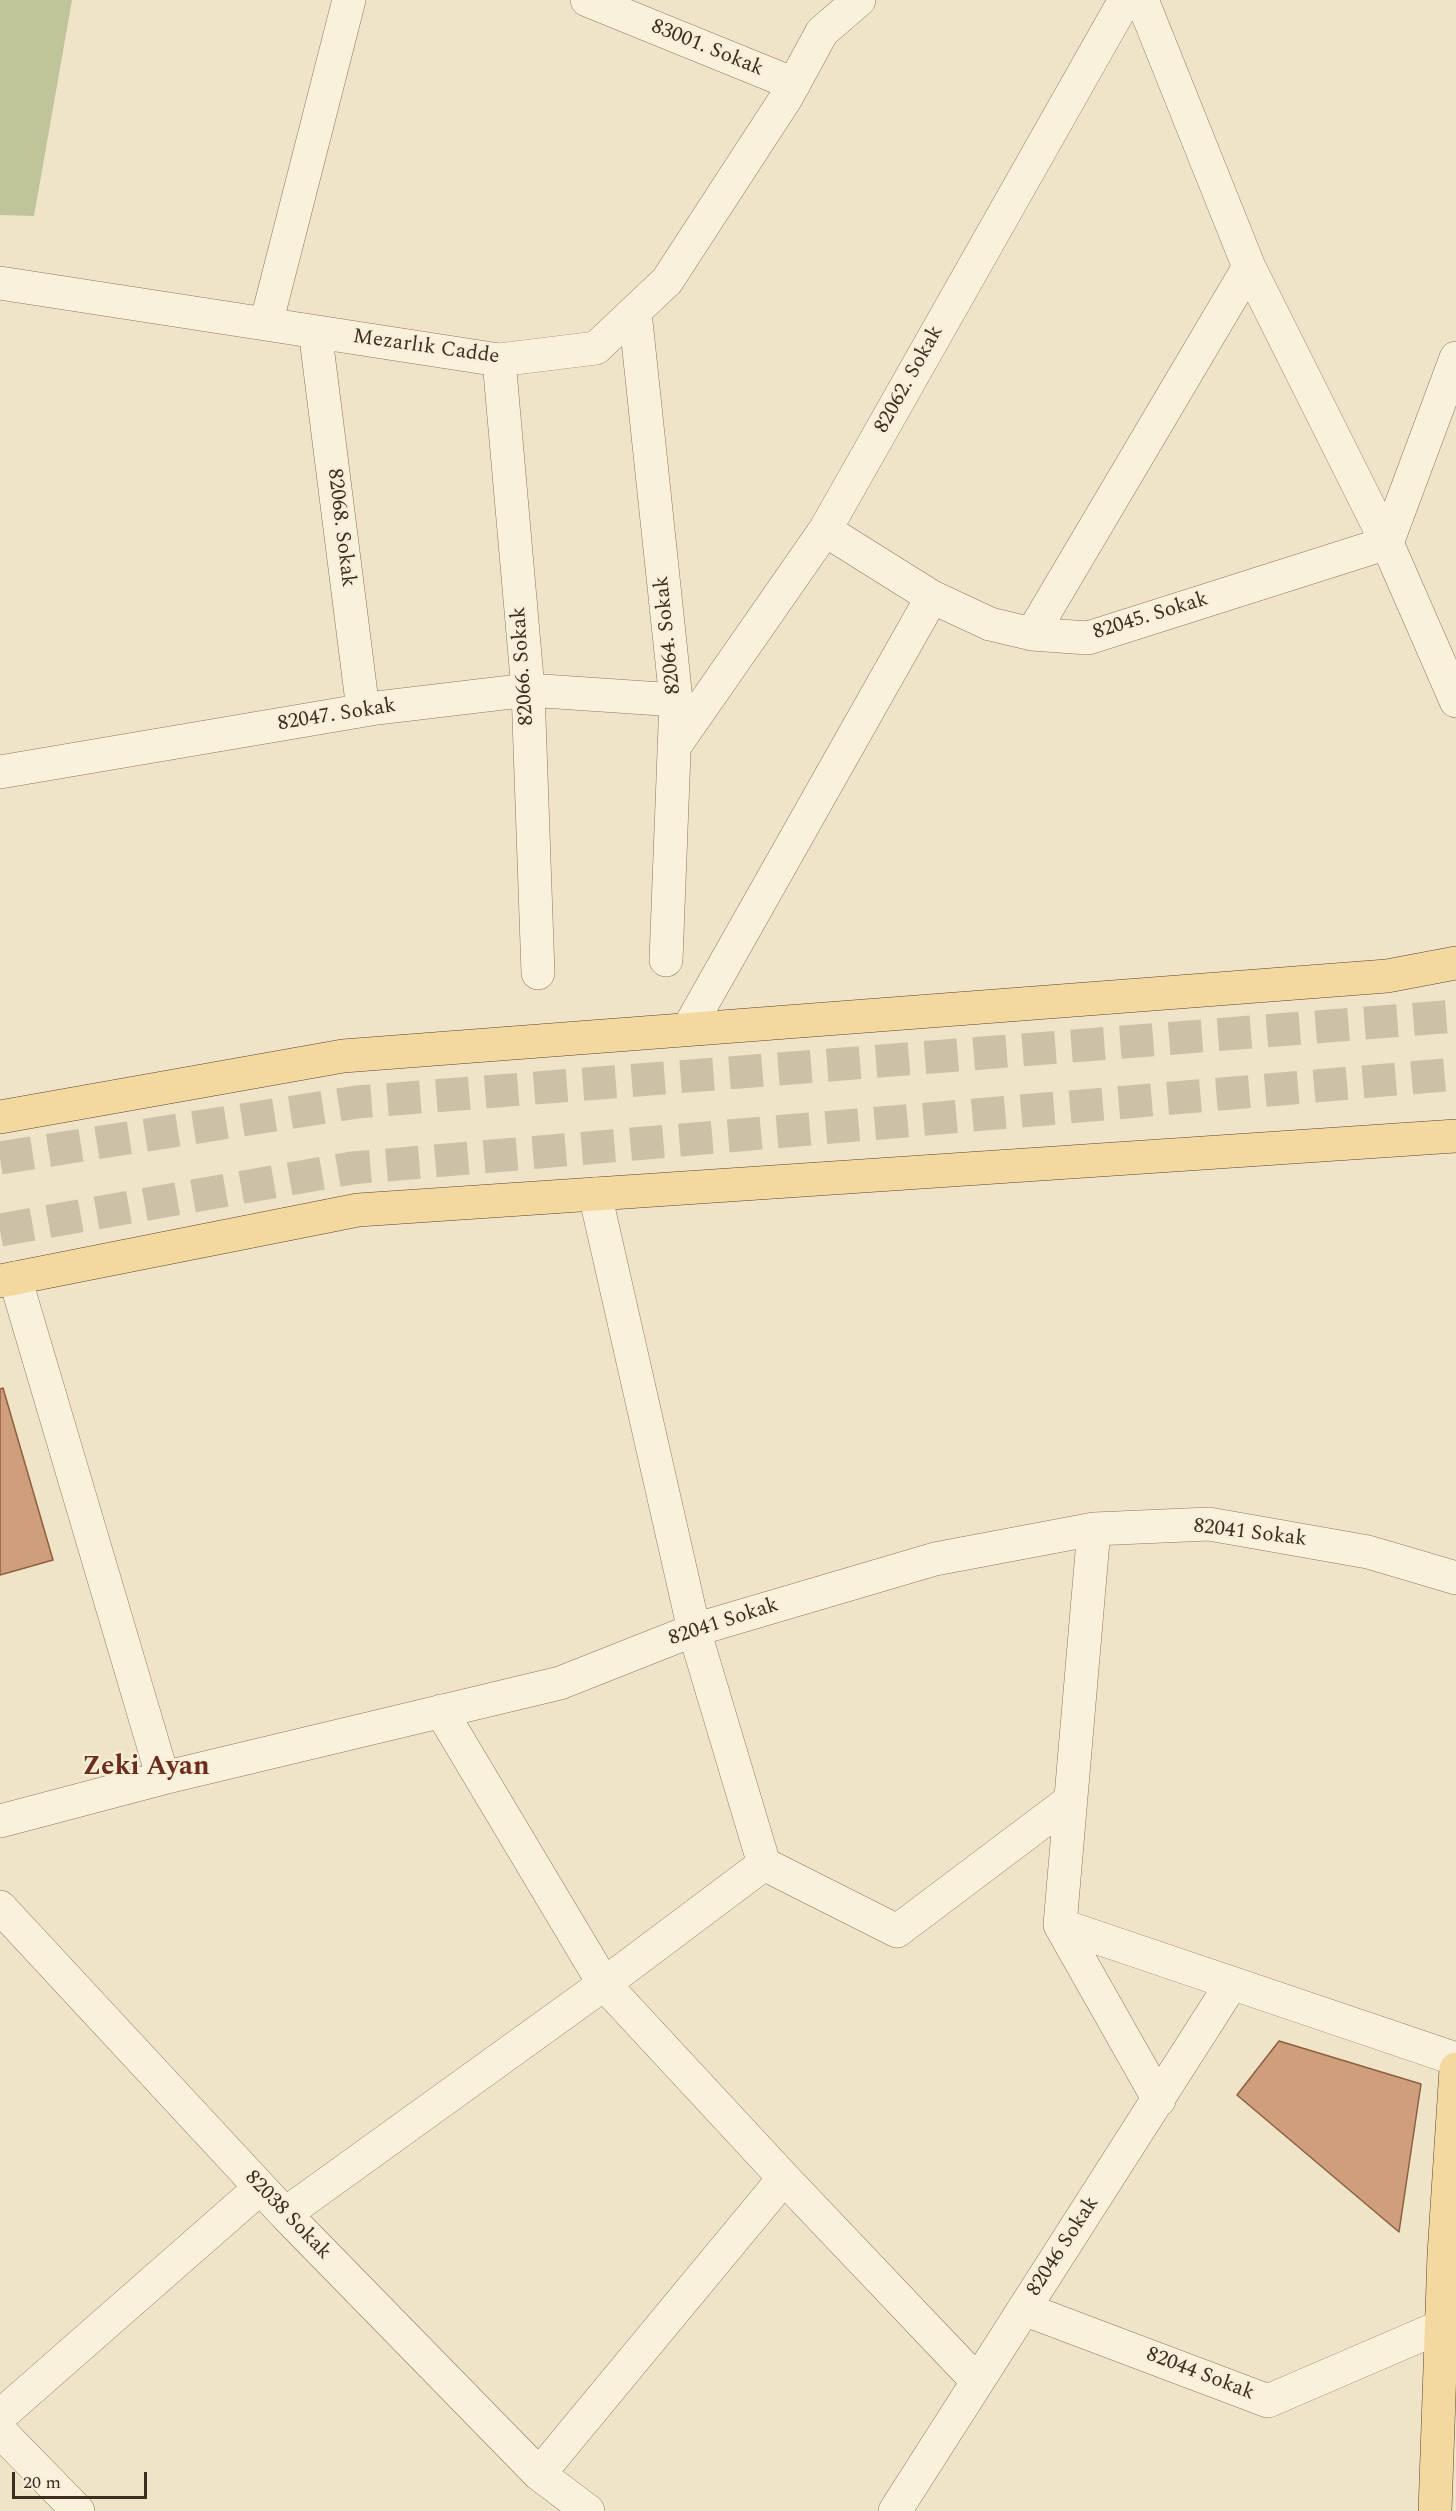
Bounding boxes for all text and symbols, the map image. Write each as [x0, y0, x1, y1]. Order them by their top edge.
street label: 83001. Sokak [647, 15, 767, 83]
street label: 82062. Sokak [870, 322, 950, 438]
street label: Mezarlık Cadde [351, 325, 501, 371]
street label: 82068. Sokak [320, 467, 360, 589]
street label: 82064. Sokak [650, 574, 688, 696]
street label: 82045. Sokak [1090, 588, 1212, 646]
street label: 82066. Sokak [507, 606, 541, 726]
street label: 82047. Sokak [276, 694, 398, 738]
street label: 82041 Sokak [1192, 1515, 1308, 1553]
street label: 82041 Sokak [666, 1593, 782, 1653]
district label: Zeki Ayan [82, 1753, 210, 1785]
street label: 82038 Sokak [238, 2166, 336, 2266]
street label: 82046 Sokak [1022, 2192, 1106, 2302]
street label: 82044 Sokak [1142, 2343, 1258, 2407]
scale bar [15, 2460, 150, 2498]
text: 20 m [23, 2469, 61, 2496]

